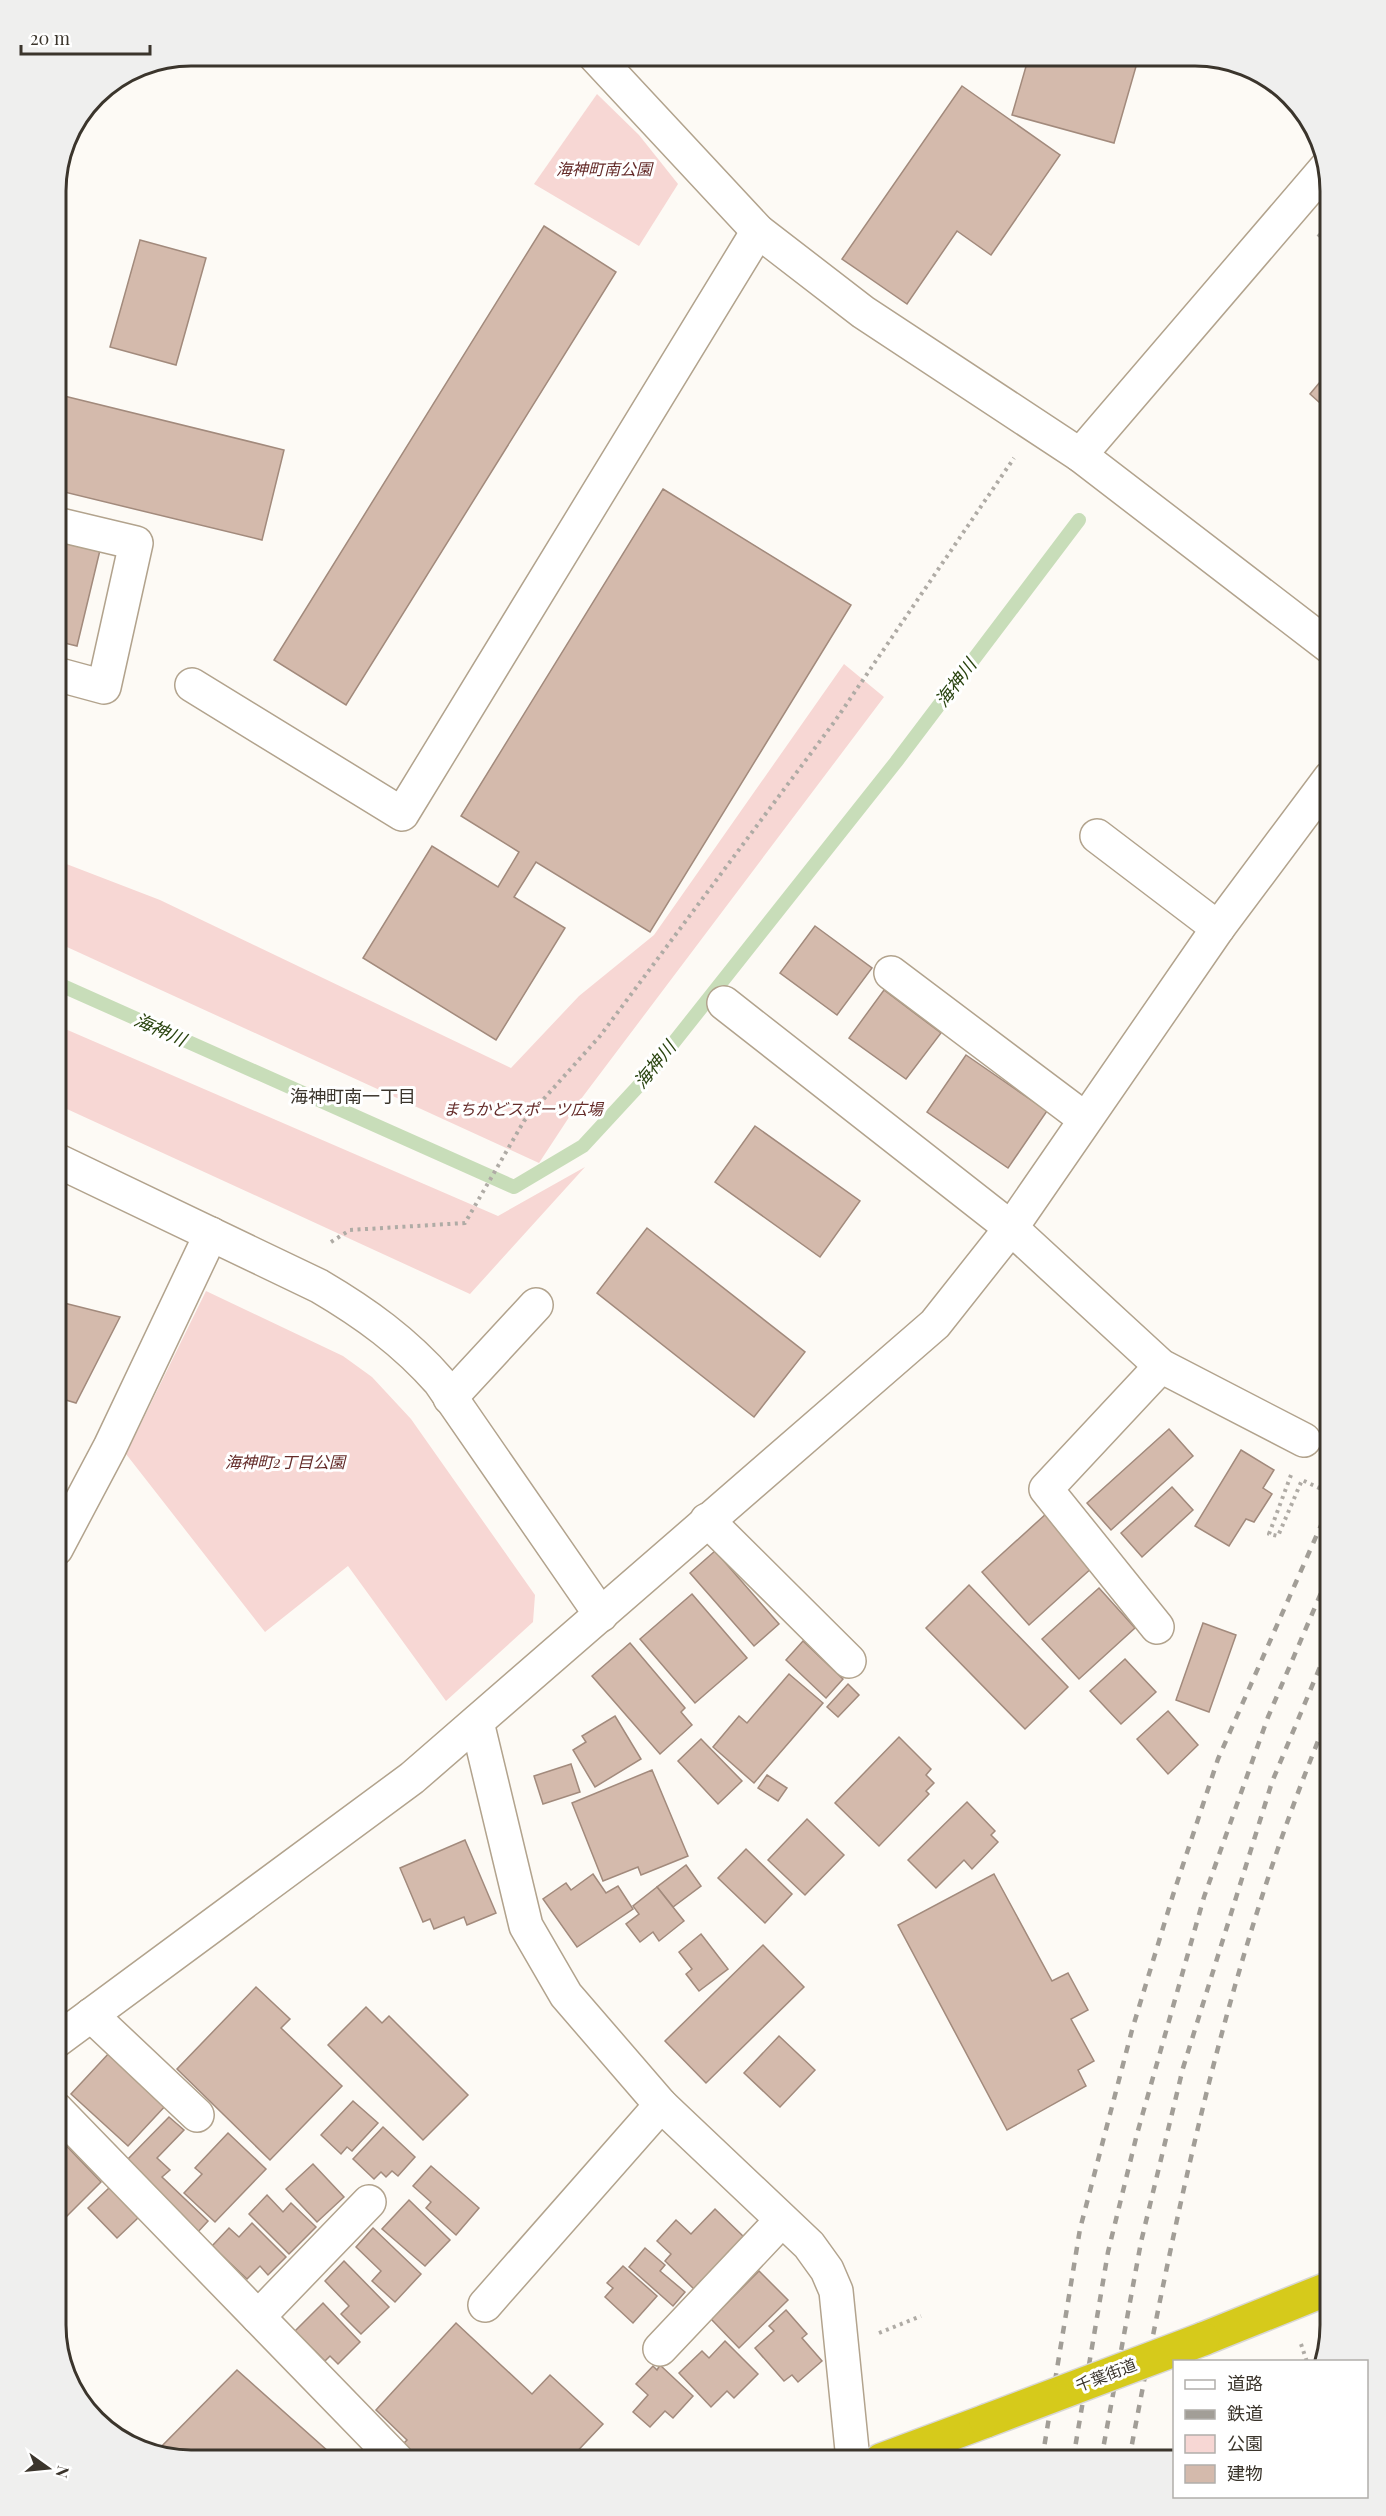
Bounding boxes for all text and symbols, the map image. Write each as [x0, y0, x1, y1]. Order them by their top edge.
scale bar [21, 18, 150, 56]
text: 20 m [30, 26, 70, 50]
park label: 海神町南公園 [556, 158, 654, 179]
water label: 海神川 [929, 652, 982, 711]
water label: 海神川 [131, 1007, 192, 1052]
water label: 海神川 [628, 1034, 682, 1093]
district label: 海神町南一丁目 [290, 1084, 416, 1108]
park label: まちかどスポーツ広場 [443, 1098, 605, 1119]
park label: 海神町2丁目公園 [225, 1451, 347, 1472]
street label: 千葉街道 [1072, 2353, 1139, 2396]
legend [1173, 2360, 1368, 2498]
text: 道路 [1227, 2371, 1263, 2395]
text: 鉄道 [1227, 2401, 1263, 2425]
text: 公園 [1227, 2431, 1263, 2455]
north arrow [18, 2438, 78, 2498]
text: 建物 [1227, 2461, 1263, 2485]
text: N [51, 2464, 75, 2481]

